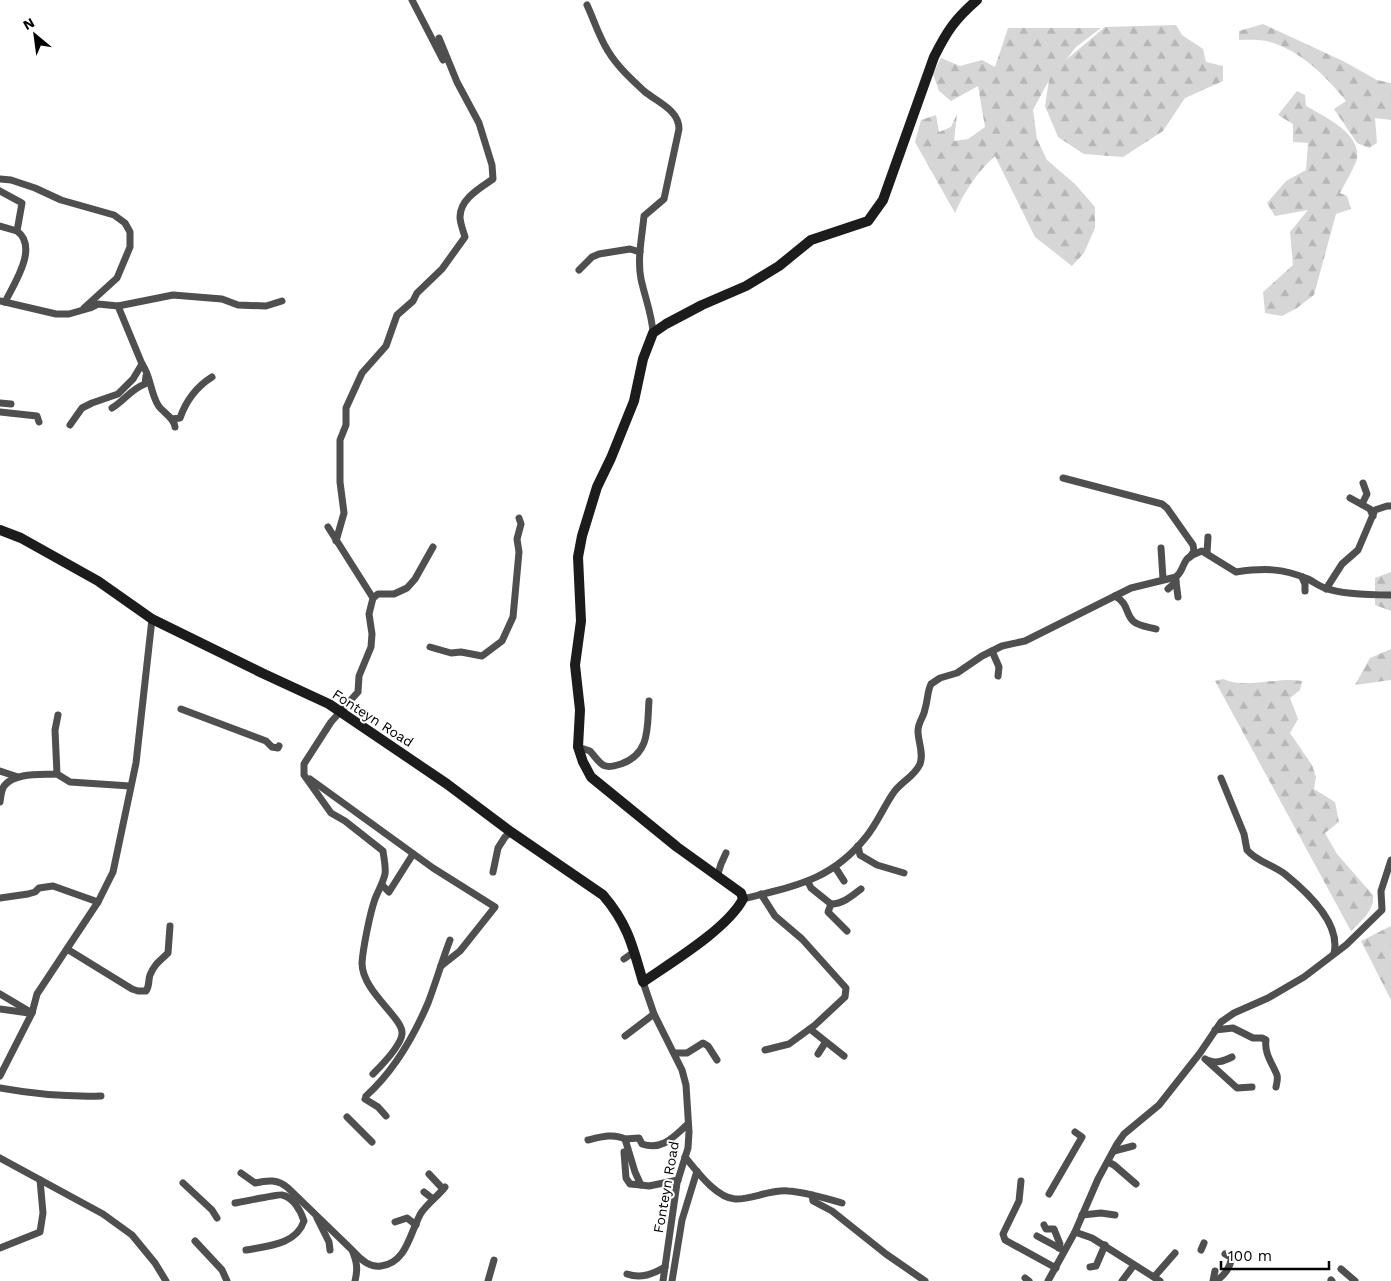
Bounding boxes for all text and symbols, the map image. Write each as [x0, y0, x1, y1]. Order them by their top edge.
north arrow [10, 10, 60, 60]
text: N [20, 14, 37, 33]
street label: Fonteyn Road [330, 686, 416, 750]
street label: Fonteyn Road [650, 1140, 682, 1234]
scale bar [1221, 1238, 1328, 1270]
text: 100 m [1228, 1247, 1272, 1265]

